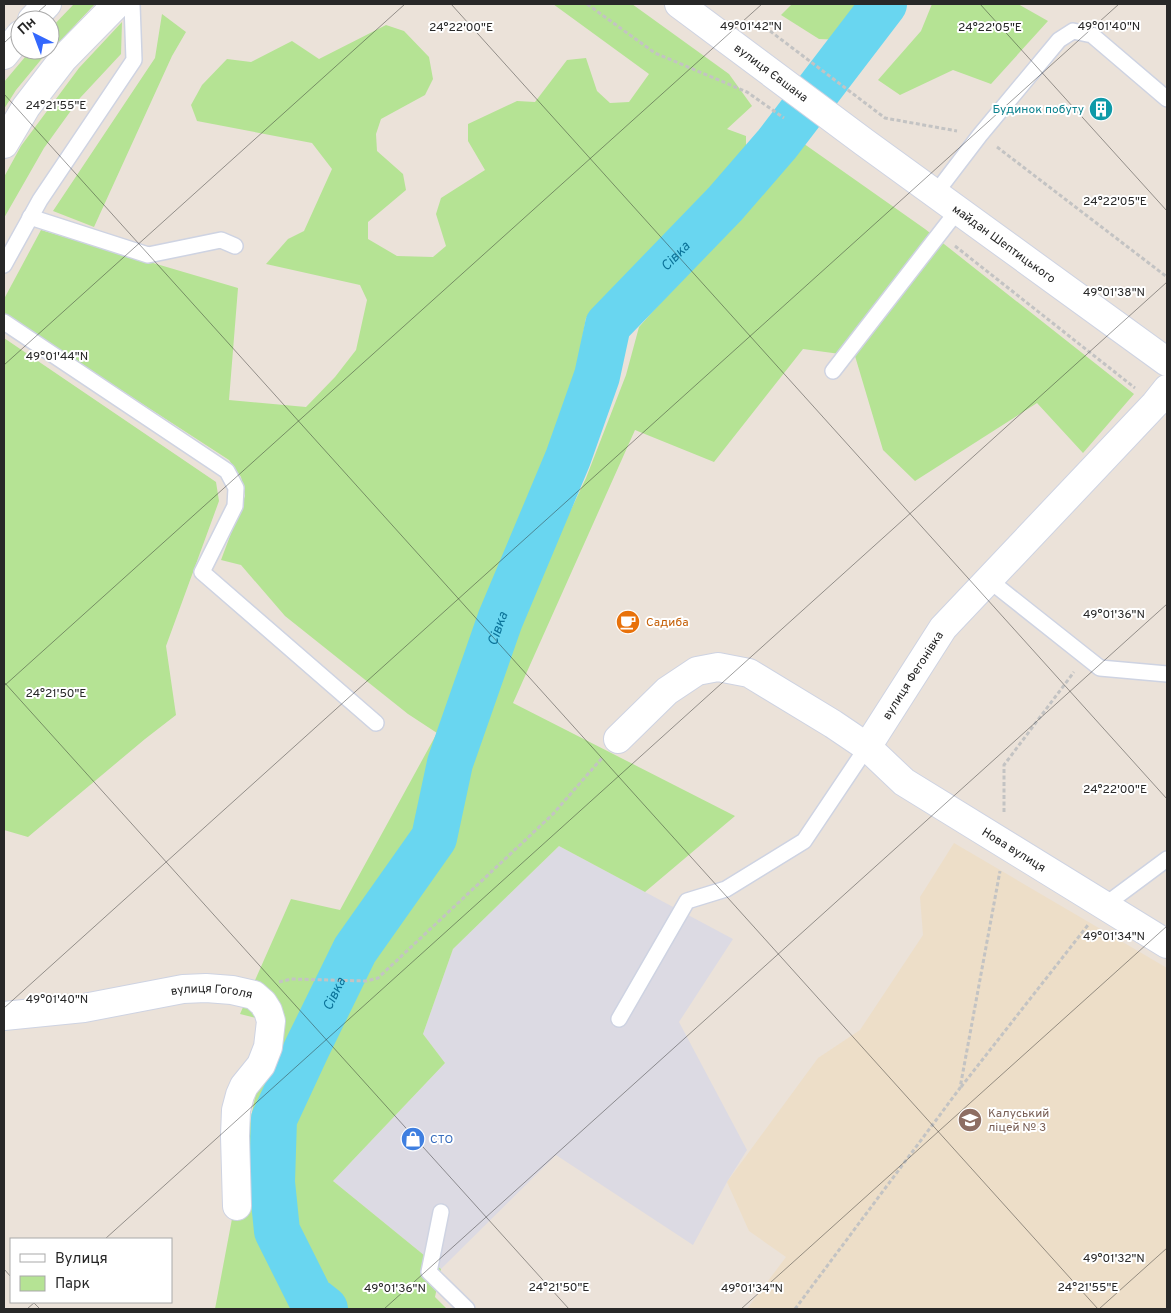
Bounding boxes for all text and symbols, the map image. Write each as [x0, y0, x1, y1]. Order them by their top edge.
north arrow [10, 10, 60, 60]
text: Пн [15, 14, 40, 39]
text: 49°01'42"N [720, 19, 782, 35]
text: 49°01'40"N [1078, 19, 1140, 35]
text: 24°22'00"E [429, 20, 493, 36]
text: 24°22'05"E [958, 20, 1022, 36]
street label: вулиця Євшана [730, 41, 811, 106]
building icon: Будинок побуту [1088, 96, 1114, 122]
text: 24°21'55"E [26, 98, 86, 114]
place label: Будинок побуту [992, 102, 1084, 118]
text: 24°22'05"E [1083, 194, 1147, 210]
street label: майдан Шептицького [949, 202, 1059, 288]
water label: Сівка [658, 238, 695, 275]
text: 49°01'38"N [1083, 285, 1145, 301]
text: 49°01'44"N [26, 349, 88, 365]
text: 49°01'36"N [1083, 607, 1145, 623]
water label: Сівка [485, 609, 513, 648]
cafe icon: Садиба [615, 609, 641, 635]
place label: Садиба [646, 615, 689, 631]
street label: вулиця Фегонівка [879, 628, 948, 723]
text: 24°21'50"E [25, 686, 87, 702]
text: 24°22'00"E [1083, 782, 1147, 798]
street label: Нова вулиця [978, 825, 1048, 876]
text: 49°01'34"N [1083, 929, 1145, 945]
water label: Сівка [320, 974, 351, 1014]
street label: вулиця Гоголя [169, 981, 254, 1003]
text: 49°01'40"N [26, 992, 88, 1008]
place label: Калуський ліцей № 3 [988, 1106, 1049, 1136]
school or university icon: Калуський ліцей № 3 [957, 1107, 983, 1133]
shop icon: СТО [400, 1126, 426, 1152]
place label: СТО [430, 1132, 453, 1148]
legend [10, 1238, 172, 1303]
text: Вулиця [55, 1250, 108, 1269]
text: 49°01'32"N [1083, 1251, 1145, 1267]
text: Парк [55, 1275, 90, 1294]
text: 24°21'50"E [528, 1280, 590, 1296]
text: 24°21'55"E [1058, 1280, 1118, 1296]
text: 49°01'36"N [364, 1281, 426, 1297]
text: 49°01'34"N [721, 1281, 783, 1297]

